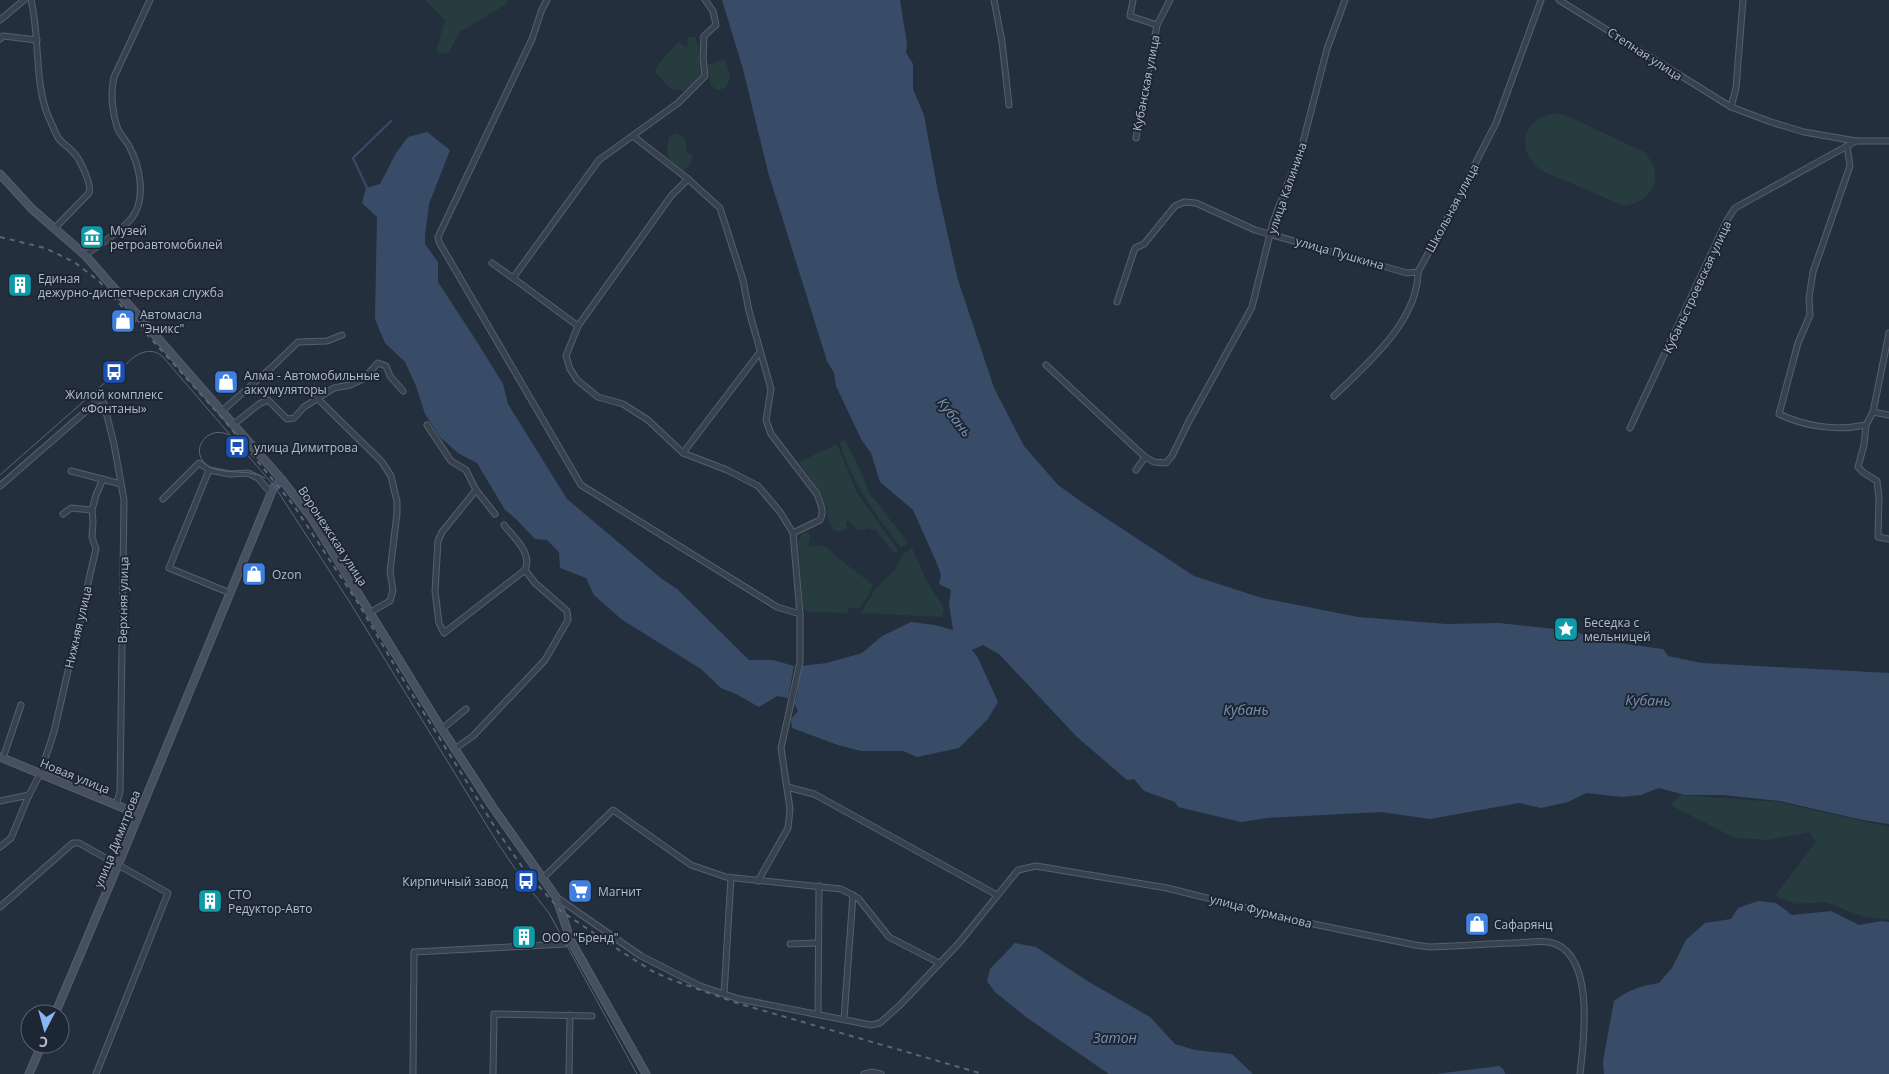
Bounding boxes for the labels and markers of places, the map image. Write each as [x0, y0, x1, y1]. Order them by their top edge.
place label: Музей ретроавтомобилей [110, 222, 223, 253]
museum icon: Музей ретроавтомобилей [79, 224, 105, 250]
place label: Единая дежурно-диспетчерская служба [38, 270, 224, 301]
building icon: Единая дежурно-диспетчерская служба [7, 272, 33, 298]
place label: Автомасла "Эникс" [140, 306, 202, 337]
shop icon: Автомасла "Эникс" [110, 308, 136, 334]
bus stop icon: Жилой комплекс «Фонтаны» [101, 359, 127, 385]
place label: Алма - Автомобильные аккумуляторы [244, 367, 380, 398]
shop icon: Алма - Автомобильные аккумуляторы [213, 369, 239, 395]
place label: Жилой комплекс «Фонтаны» [65, 386, 163, 417]
bus stop icon: улица Димитрова [224, 434, 250, 460]
place label: улица Димитрова [254, 439, 358, 456]
shop icon: Ozon [241, 561, 267, 587]
place label: Ozon [272, 566, 302, 583]
place label: Беседка с мельницей [1584, 614, 1651, 645]
place icon: Беседка с мельницей [1553, 616, 1579, 642]
bus stop icon: Кирпичный завод [513, 868, 539, 894]
place label: Кирпичный завод [402, 873, 508, 890]
supermarket icon: Магнит [567, 878, 593, 904]
place label: Магнит [598, 883, 642, 900]
place label: СТО Редуктор-Авто [228, 886, 312, 917]
building icon: СТО Редуктор-Авто [197, 888, 223, 914]
shop icon: Сафарянц [1464, 911, 1490, 937]
place label: Сафарянц [1494, 916, 1553, 933]
building icon: ООО "Бренд" [511, 924, 537, 950]
place label: ООО "Бренд" [542, 929, 619, 946]

